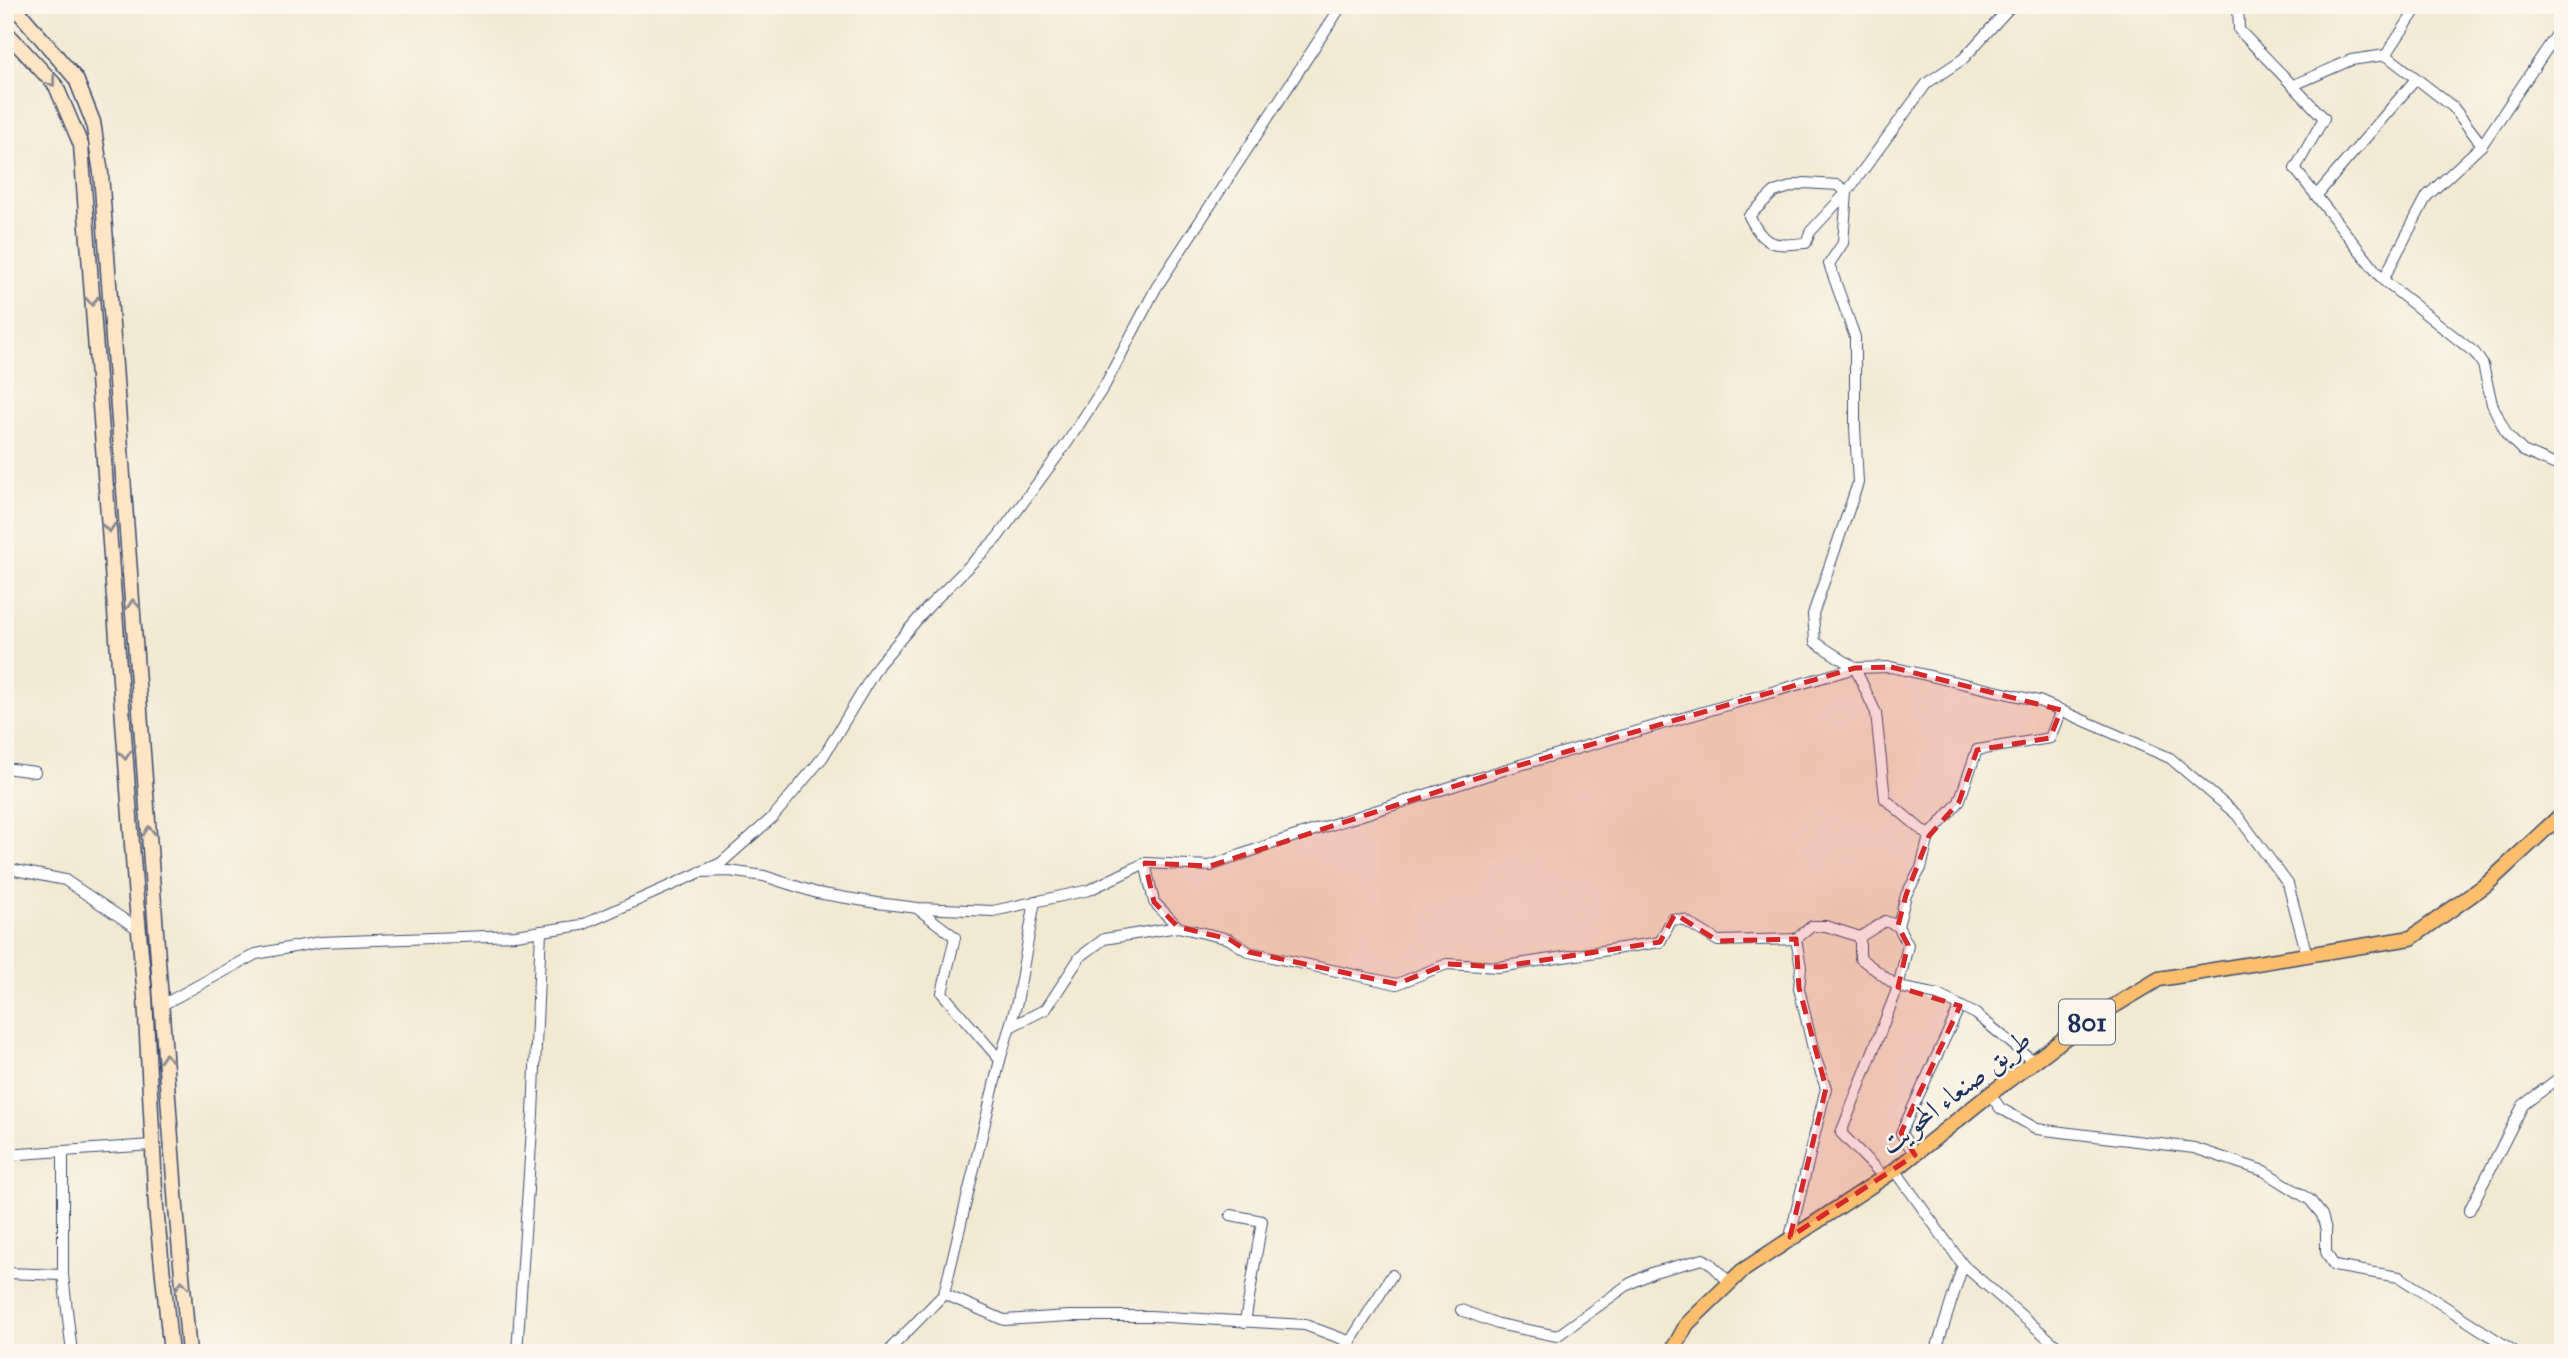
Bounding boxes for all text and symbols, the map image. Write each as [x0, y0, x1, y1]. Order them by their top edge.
one-way arrow [42, 74, 55, 86]
one-way arrow [84, 296, 99, 307]
one-way arrow [101, 523, 116, 534]
one-way arrow [126, 598, 141, 609]
one-way arrow [118, 750, 133, 761]
one-way arrow [142, 825, 157, 836]
road number: 801 [2059, 1000, 2115, 1044]
street label: طريق صنعاء المحويت [1873, 1021, 2038, 1161]
one-way arrow [159, 1052, 174, 1063]
one-way arrow [175, 1279, 190, 1291]

